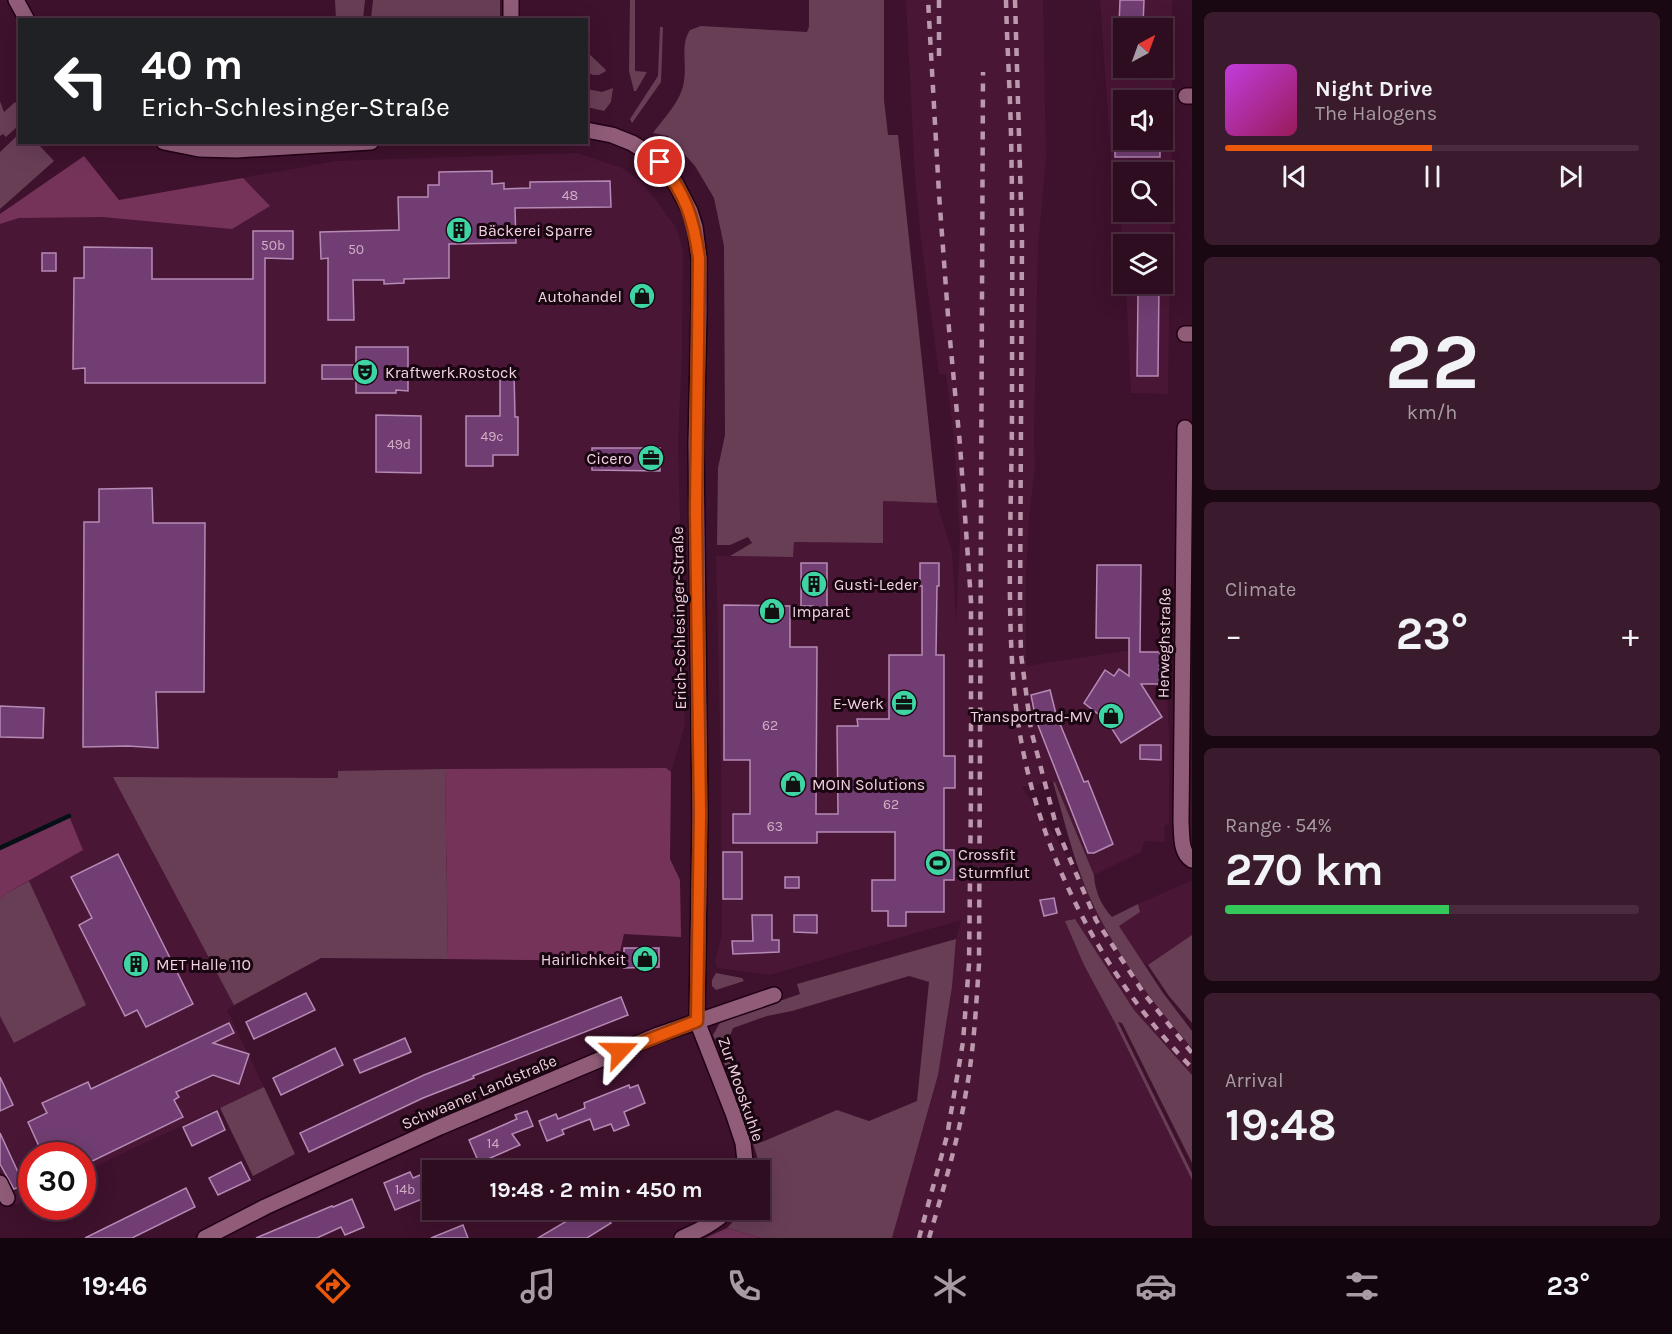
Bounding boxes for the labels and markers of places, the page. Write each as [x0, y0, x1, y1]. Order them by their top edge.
pin [634, 136, 685, 187]
building icon: Bäckerei Sparre [444, 215, 474, 245]
place label: Bäckerei Sparre [478, 221, 592, 240]
shop icon: Autohandel [627, 281, 657, 311]
place label: Autohandel [538, 287, 622, 306]
theatre icon: Kraftwerk.Rostock [350, 357, 380, 387]
place label: Kraftwerk.Rostock [385, 363, 517, 382]
office icon: Cicero [636, 443, 666, 473]
place label: Cicero [586, 449, 632, 468]
building icon: Gusti-Leder [799, 569, 829, 599]
place label: Gusti-Leder [834, 575, 918, 594]
shop icon: Imparat [757, 596, 787, 626]
place label: Imparat [792, 602, 850, 621]
office icon: E-Werk [889, 688, 919, 718]
place label: E-Werk [833, 694, 884, 713]
shop icon: Transportrad-MV [1096, 701, 1126, 731]
place label: Transportrad-MV [970, 707, 1092, 726]
shop icon: MOIN Solutions [778, 769, 808, 799]
place label: MOIN Solutions [812, 775, 925, 794]
place label: Crossfit Sturmflut [958, 845, 1030, 882]
sports icon: Crossfit Sturmflut [923, 848, 953, 878]
shop icon: Hairlichkeit [630, 944, 660, 974]
building icon: MET Halle 110 [121, 949, 151, 979]
place label: Hairlichkeit [541, 950, 626, 969]
place label: MET Halle 110 [156, 955, 251, 974]

